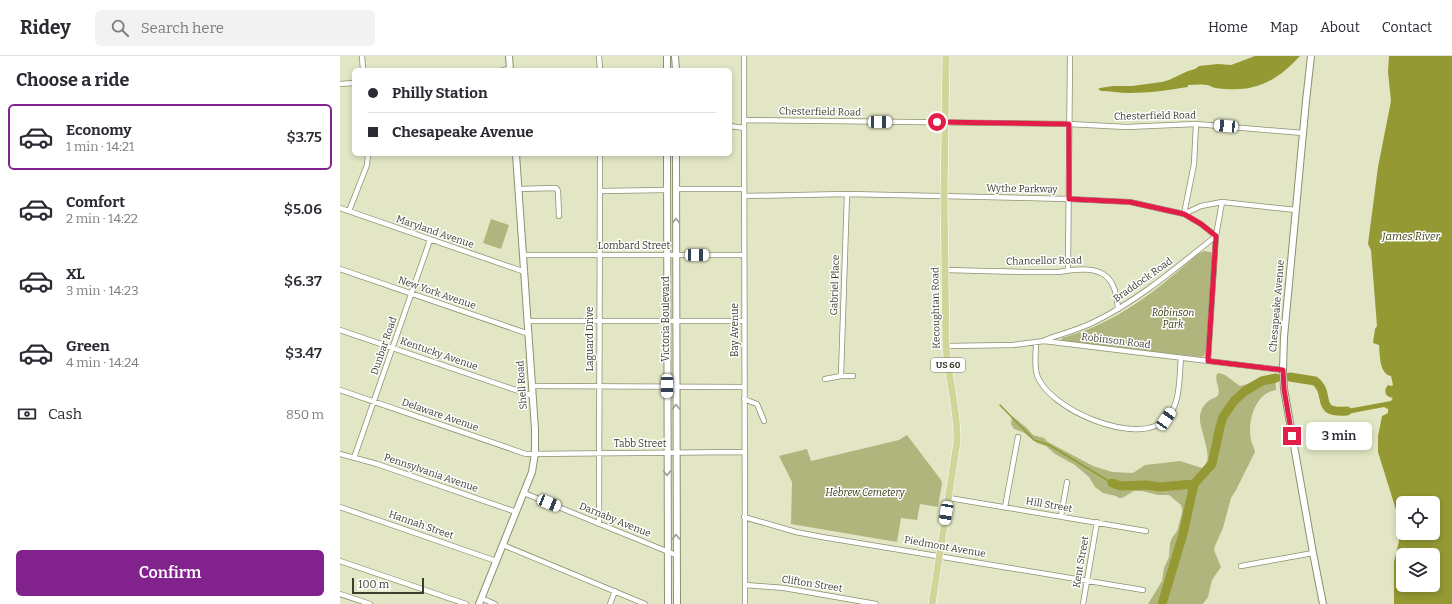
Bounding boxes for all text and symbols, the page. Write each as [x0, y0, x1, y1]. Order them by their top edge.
search box [95, 10, 375, 46]
text: Ridey [20, 16, 71, 39]
icon: search [109, 17, 131, 39]
text: Search here [141, 19, 224, 37]
text: Home [1208, 19, 1248, 36]
text: Map [1270, 19, 1298, 36]
text: About [1320, 19, 1360, 36]
text: Contact [1382, 19, 1432, 36]
text: Choose a ride [16, 69, 129, 91]
text: Philly Station [392, 84, 488, 102]
street label: Chesterfield Road [779, 105, 861, 119]
street label: Chesterfield Road [1114, 109, 1196, 123]
route start [928, 113, 946, 131]
car [868, 116, 892, 128]
icon: car [18, 119, 54, 155]
car [1214, 119, 1238, 133]
text: Economy [66, 121, 132, 139]
text: Chesapeake Avenue [392, 123, 534, 141]
text: $3.75 [286, 128, 322, 146]
text: 1 min · 14:21 [66, 139, 134, 154]
street label: Wythe Parkway [986, 182, 1059, 196]
icon: car [18, 191, 54, 227]
text: Comfort [66, 193, 125, 211]
text: $5.06 [284, 200, 322, 218]
text: 2 min · 14:22 [66, 211, 138, 226]
street label: Maryland Avenue [394, 213, 476, 251]
one-way arrow [672, 218, 680, 224]
water label: James River [1381, 230, 1441, 243]
street label: Lombard Street [598, 240, 671, 252]
car [685, 249, 709, 261]
street label: Chancellor Road [1006, 254, 1082, 268]
street label: Gabriel Place [828, 255, 842, 315]
street label: Braddock Road [1111, 255, 1175, 305]
street label: Chesapeake Avenue [1267, 259, 1287, 353]
icon: car [18, 263, 54, 299]
text: XL [66, 265, 85, 283]
street label: Kecoughtan Road [929, 267, 943, 349]
text: $6.37 [284, 272, 322, 290]
street label: New York Avenue [397, 274, 477, 312]
street label: Victoria Boulevard [660, 276, 672, 362]
text: 3 min · 14:23 [66, 283, 139, 298]
street label: Bay Avenue [729, 303, 741, 357]
street label: Laguard Drive [584, 307, 596, 371]
park label: Robinson Park [1152, 307, 1194, 331]
street label: Dunbar Road [368, 315, 400, 377]
street label: Robinson Road [1081, 331, 1151, 351]
icon: car [18, 335, 54, 371]
street label: Kentucky Avenue [399, 335, 479, 373]
text: Green [66, 337, 110, 355]
text: $3.47 [285, 344, 322, 362]
text: 4 min · 14:24 [66, 355, 139, 370]
road number: US 60 [931, 358, 965, 372]
street label: Shell Road [514, 360, 530, 410]
car [661, 374, 673, 398]
street label: Delaware Avenue [400, 396, 480, 434]
icon: cash [16, 403, 38, 425]
one-way arrow [672, 404, 680, 410]
text: Cash [48, 405, 82, 423]
car [1154, 406, 1178, 432]
text: 850 m [286, 407, 324, 422]
callout: 3 min [1306, 422, 1372, 450]
route end [1283, 427, 1301, 445]
text: 3 min [1322, 428, 1356, 443]
street label: Tabb Street [614, 438, 667, 450]
street label: Pennsylvania Avenue [382, 451, 480, 495]
one-way arrow [663, 470, 672, 476]
park label: Hebrew Cemetery [825, 487, 906, 499]
car [536, 493, 562, 513]
street label: Hill Street [1025, 495, 1074, 515]
map controls [1396, 496, 1440, 592]
button: locate [1396, 496, 1440, 540]
street label: Darnaby Avenue [577, 500, 653, 540]
car [938, 500, 954, 526]
street label: Hannah Street [387, 508, 455, 542]
one-way arrow [672, 534, 680, 540]
street label: Piedmont Avenue [903, 534, 987, 560]
street label: Kent Street [1071, 535, 1092, 589]
button: layers [1396, 548, 1440, 592]
button: Confirm [16, 550, 324, 596]
street label: Clifton Street [781, 573, 844, 595]
scale bar [352, 576, 424, 595]
text: 100 m [358, 578, 389, 591]

